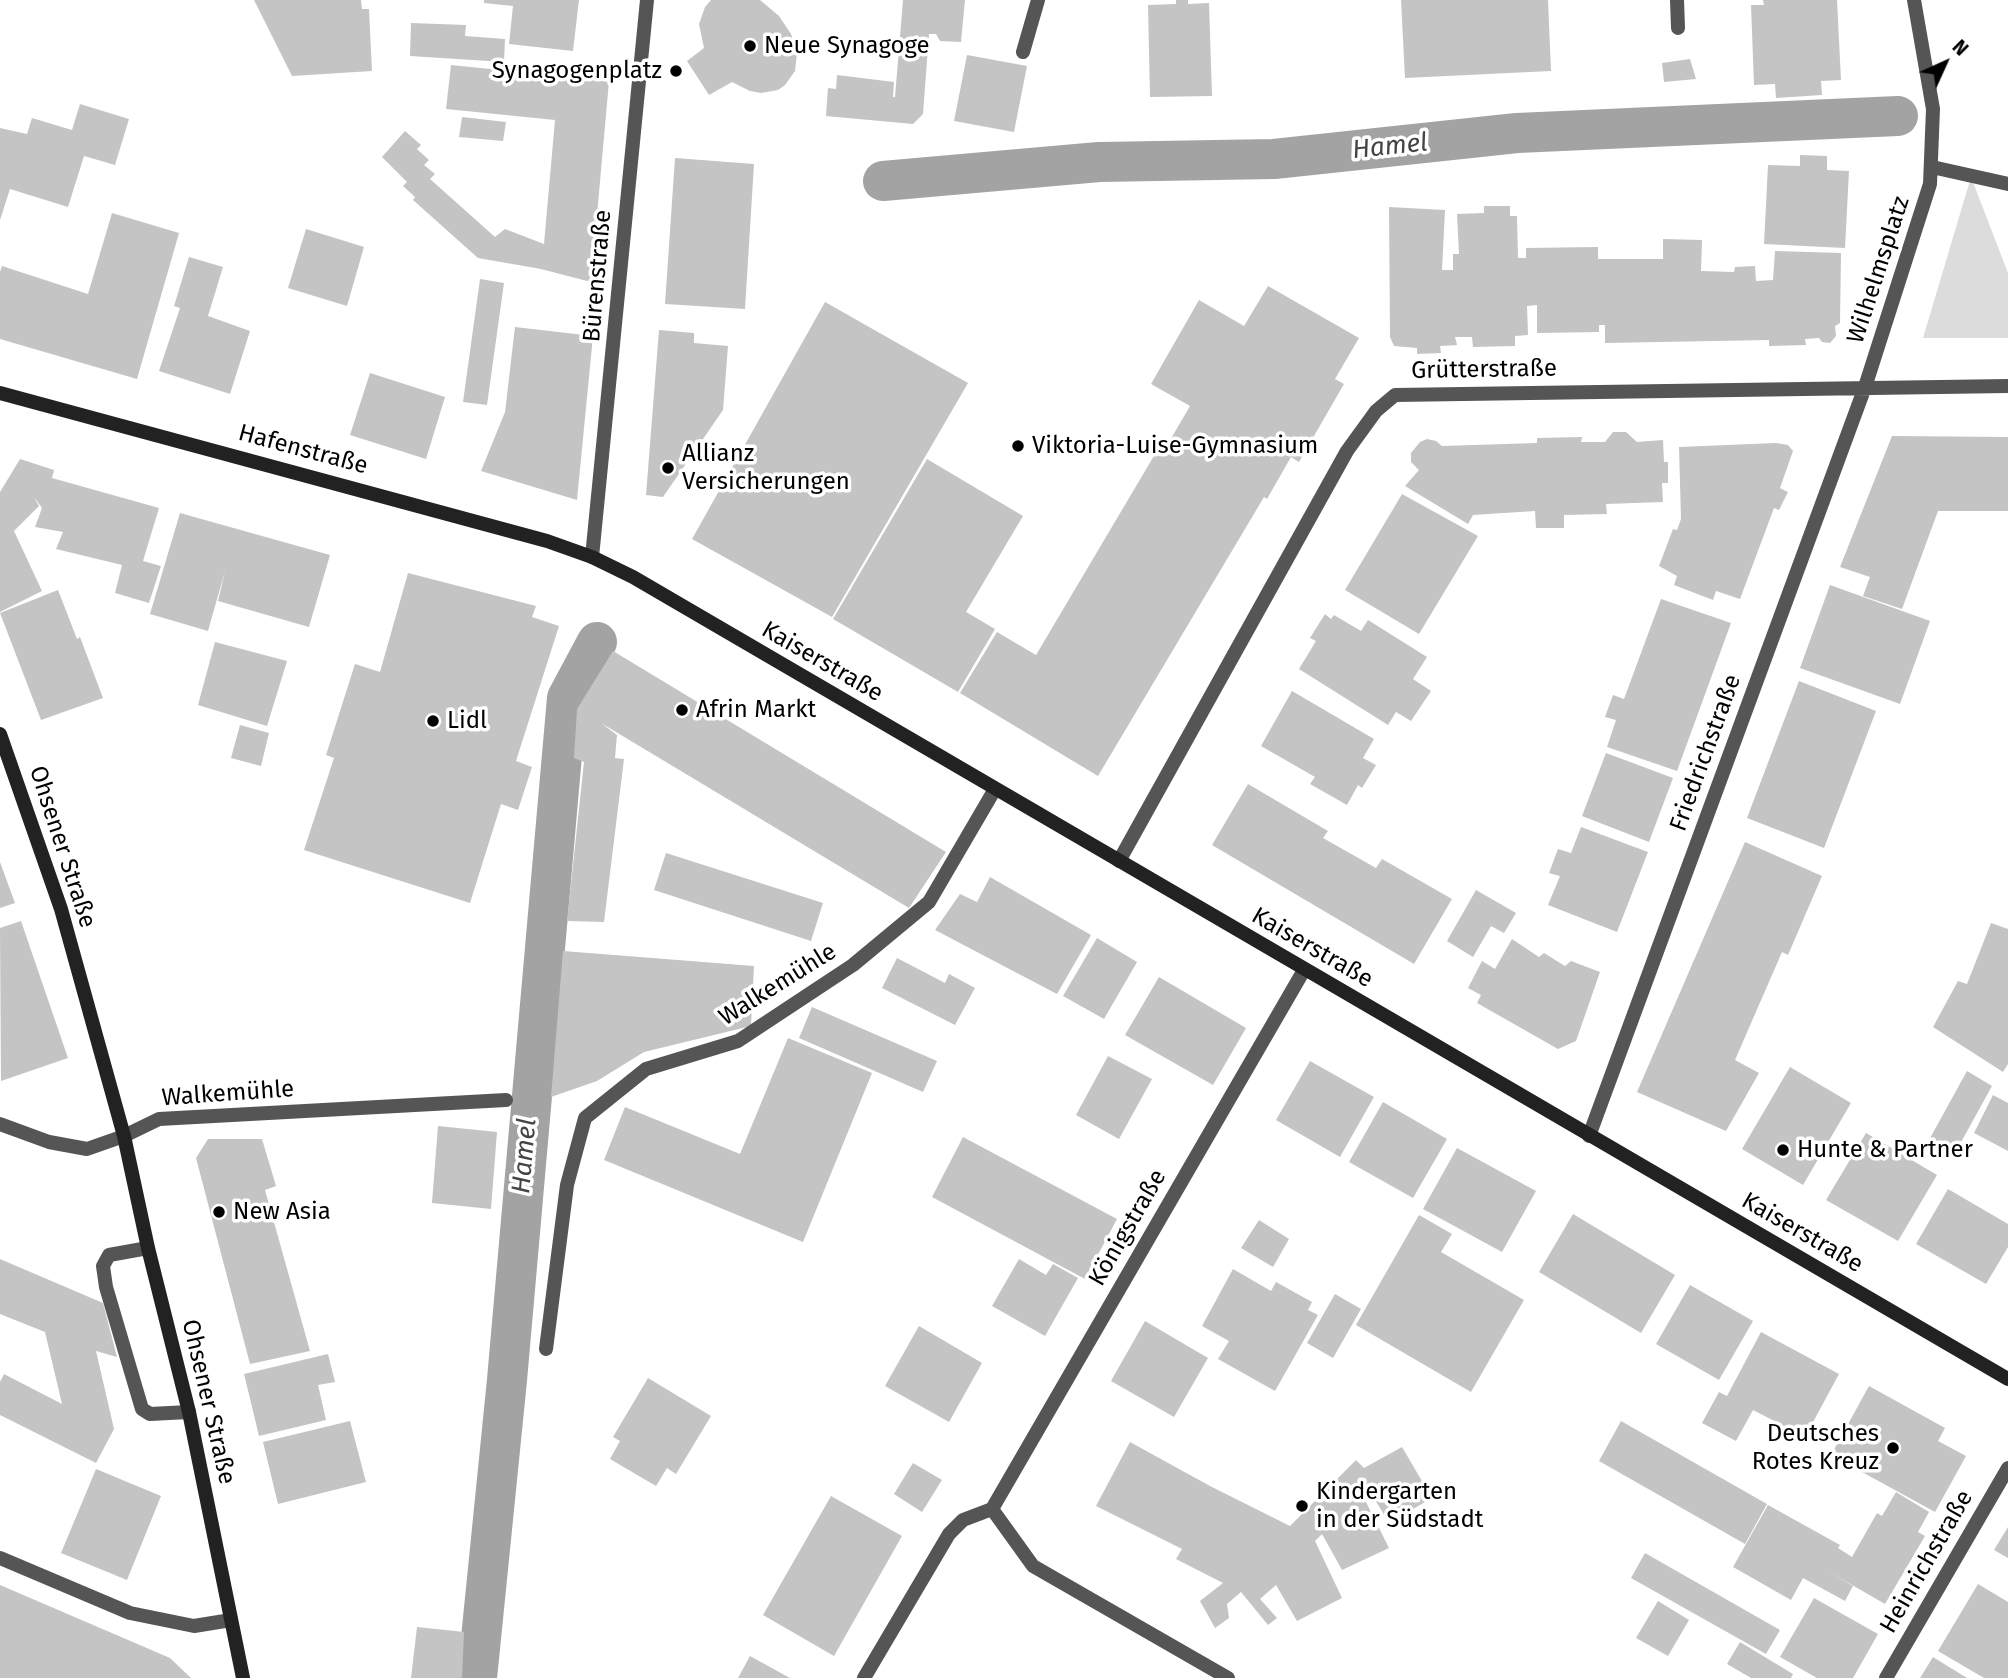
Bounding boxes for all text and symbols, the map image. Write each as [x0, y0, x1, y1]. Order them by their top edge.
north arrow [1910, 28, 1980, 98]
place label: Neue Synagoge [764, 32, 930, 60]
text: N [1948, 35, 1973, 60]
marker: Neue Synagoge [742, 38, 758, 54]
place label: Synagogenplatz [492, 57, 662, 85]
marker: Synagogenplatz [668, 63, 684, 79]
water label: Hamel [1351, 128, 1429, 166]
street label: Wilhelmsplatz [1842, 193, 1916, 347]
street label: Bürenstraße [578, 209, 618, 343]
street label: Grütterstraße [1411, 354, 1557, 386]
street label: Hafenstraße [235, 419, 371, 481]
place label: Viktoria-Luise-Gymnasium [1032, 432, 1318, 460]
marker: Viktoria-Luise-Gymnasium [1010, 438, 1026, 454]
place label: Allianz Versicherungen [682, 440, 850, 496]
marker: Allianz Versicherungen [660, 460, 676, 476]
street label: Kaiserstraße [756, 616, 888, 708]
street label: Friedrichstraße [1664, 671, 1748, 835]
place label: Afrin Markt [696, 696, 816, 724]
marker: Afrin Markt [674, 702, 690, 718]
place label: Lidl [447, 707, 487, 735]
marker: Lidl [425, 713, 441, 729]
street label: Ohsener Straße [22, 763, 102, 931]
street label: Kaiserstraße [1246, 902, 1378, 994]
street label: Walkemühle [714, 938, 842, 1032]
street label: Walkemühle [161, 1075, 295, 1113]
water label: Hamel [506, 1117, 544, 1195]
place label: Hunte & Partner [1797, 1136, 1973, 1164]
marker: Hunte & Partner [1775, 1142, 1791, 1158]
street label: Königstraße [1083, 1165, 1173, 1291]
street label: Kaiserstraße [1736, 1187, 1868, 1279]
place label: New Asia [233, 1198, 331, 1226]
marker: New Asia [211, 1204, 227, 1220]
street label: Ohsener Straße [175, 1317, 241, 1487]
place label: Deutsches Rotes Kreuz [1752, 1420, 1879, 1476]
marker: Deutsches Rotes Kreuz [1885, 1440, 1901, 1456]
place label: Kindergarten in der Südstadt [1316, 1478, 1483, 1534]
street label: Heinrichstraße [1874, 1485, 1980, 1639]
marker: Kindergarten in der Südstadt [1294, 1498, 1310, 1514]

